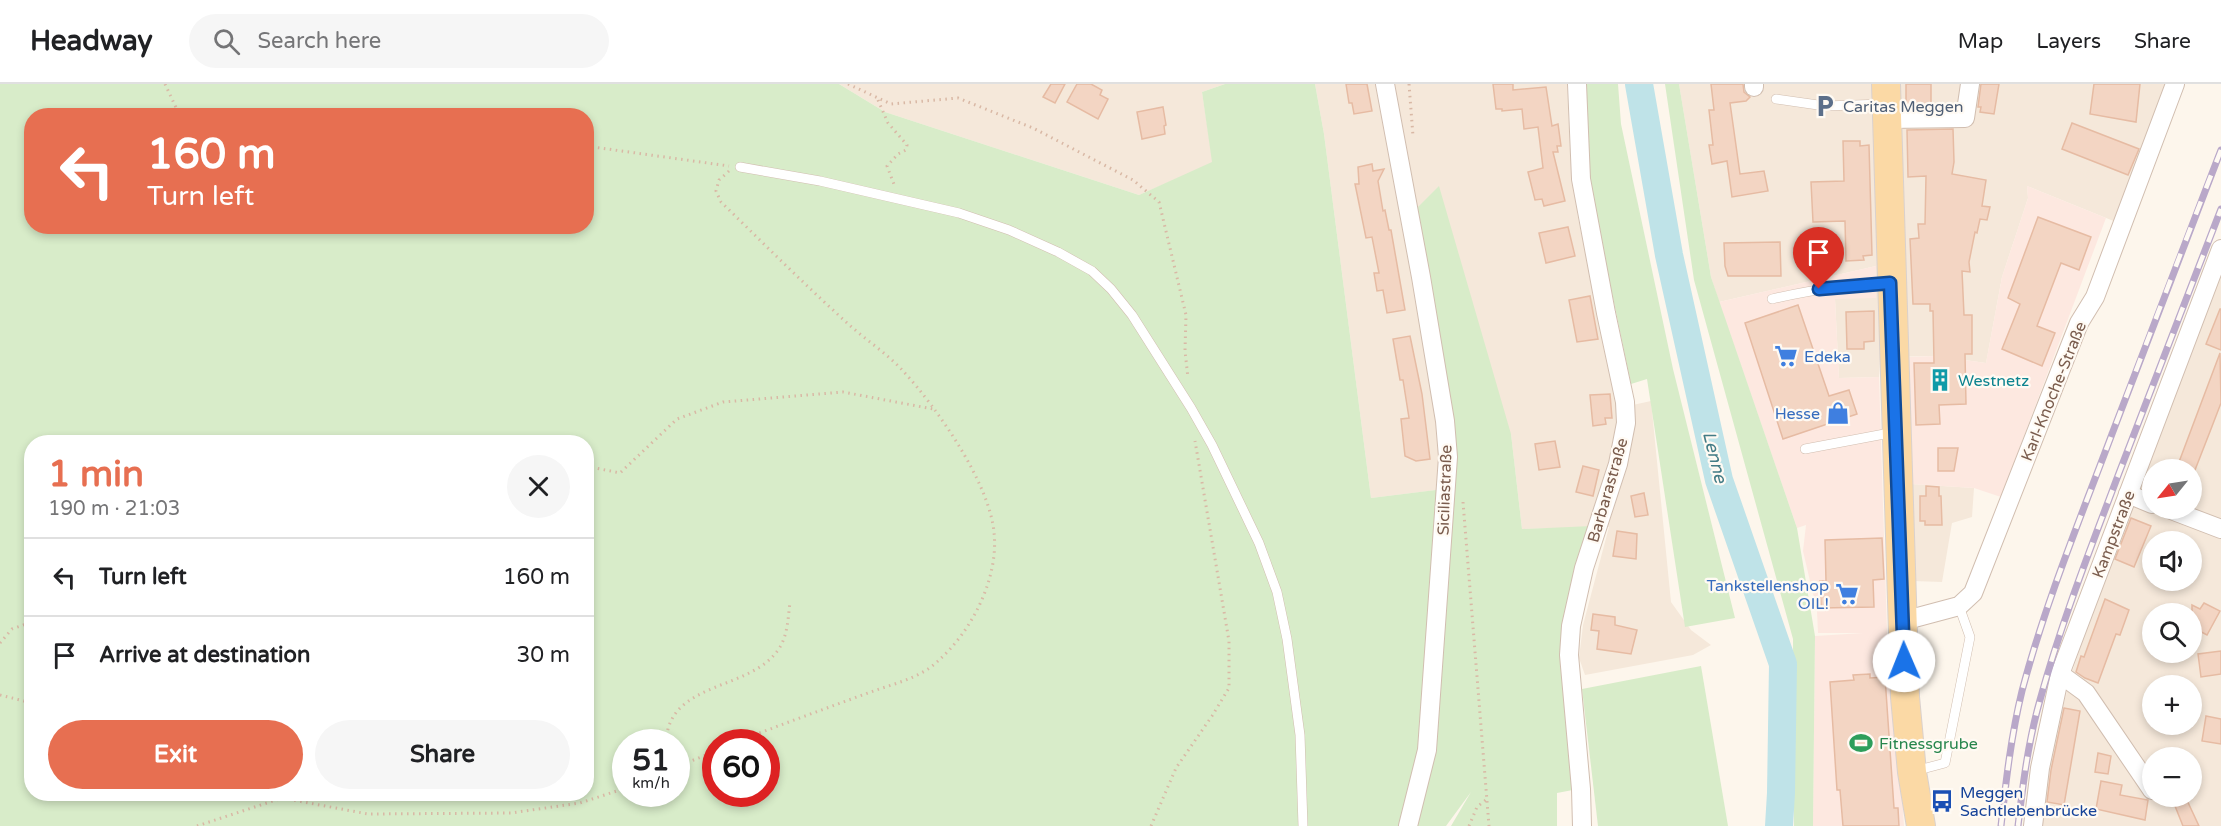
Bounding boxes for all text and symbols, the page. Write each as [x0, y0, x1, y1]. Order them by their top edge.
search box [189, 14, 609, 68]
text: Headway [30, 24, 153, 58]
icon: search [210, 25, 243, 58]
text: Search here [258, 28, 381, 54]
text: Map [1958, 29, 2003, 54]
text: Layers [2036, 29, 2101, 54]
text: Share [2134, 29, 2191, 54]
parking icon: Caritas Meggen [1812, 93, 1838, 119]
place label: Caritas Meggen [1843, 97, 1963, 117]
text: 160 m [147, 129, 276, 180]
icon: left [48, 132, 126, 210]
text: Turn left [147, 180, 254, 213]
pin [1793, 227, 1844, 289]
icon: arrive [1802, 236, 1835, 269]
street label: Karl-Knoche-Straße [2017, 319, 2091, 464]
supermarket icon: Edeka [1773, 343, 1799, 369]
place label: Edeka [1804, 347, 1851, 367]
building icon: Westnetz [1927, 367, 1953, 393]
place label: Westnetz [1958, 371, 2029, 391]
shop icon: Hesse [1825, 400, 1851, 426]
place label: Hesse [1775, 404, 1820, 424]
water label: Lenne [1698, 429, 1732, 486]
street label: Barbarastraße [1583, 436, 1632, 545]
street label: Siciliastraße [1433, 444, 1457, 536]
text: 1 min [48, 453, 144, 496]
button: close [507, 455, 570, 518]
north arrow [2142, 459, 2202, 519]
map controls [2142, 459, 2202, 807]
street label: Kampstraße [2088, 488, 2140, 581]
text: 190 m · 21:03 [48, 497, 180, 521]
button: sound [2142, 531, 2202, 591]
icon: left [48, 561, 81, 594]
text: Turn left [99, 564, 187, 590]
text: 160 m [503, 564, 570, 590]
place label: Tankstellenshop OIL! [1706, 576, 1829, 614]
supermarket icon: Tankstellenshop OIL! [1834, 581, 1860, 607]
button: search [2142, 603, 2202, 663]
position arrow [1872, 629, 1936, 693]
icon: arrive [48, 639, 81, 672]
text: Arrive at destination [99, 642, 310, 668]
text: 30 m [516, 642, 570, 668]
button: + [2142, 675, 2202, 735]
button: Exit [48, 720, 303, 789]
button: Share [315, 720, 570, 789]
speed limit sign: 60 [702, 729, 780, 807]
sports icon: Fitnessgrube [1848, 730, 1874, 756]
place label: Fitnessgrube [1879, 734, 1978, 754]
text: 51 [632, 742, 670, 779]
button: − [2142, 747, 2202, 807]
text: km/h [632, 774, 670, 792]
place label: Meggen Sachtlebenbrücke [1960, 783, 2097, 821]
bus stop icon: Meggen Sachtlebenbrücke [1929, 788, 1955, 814]

